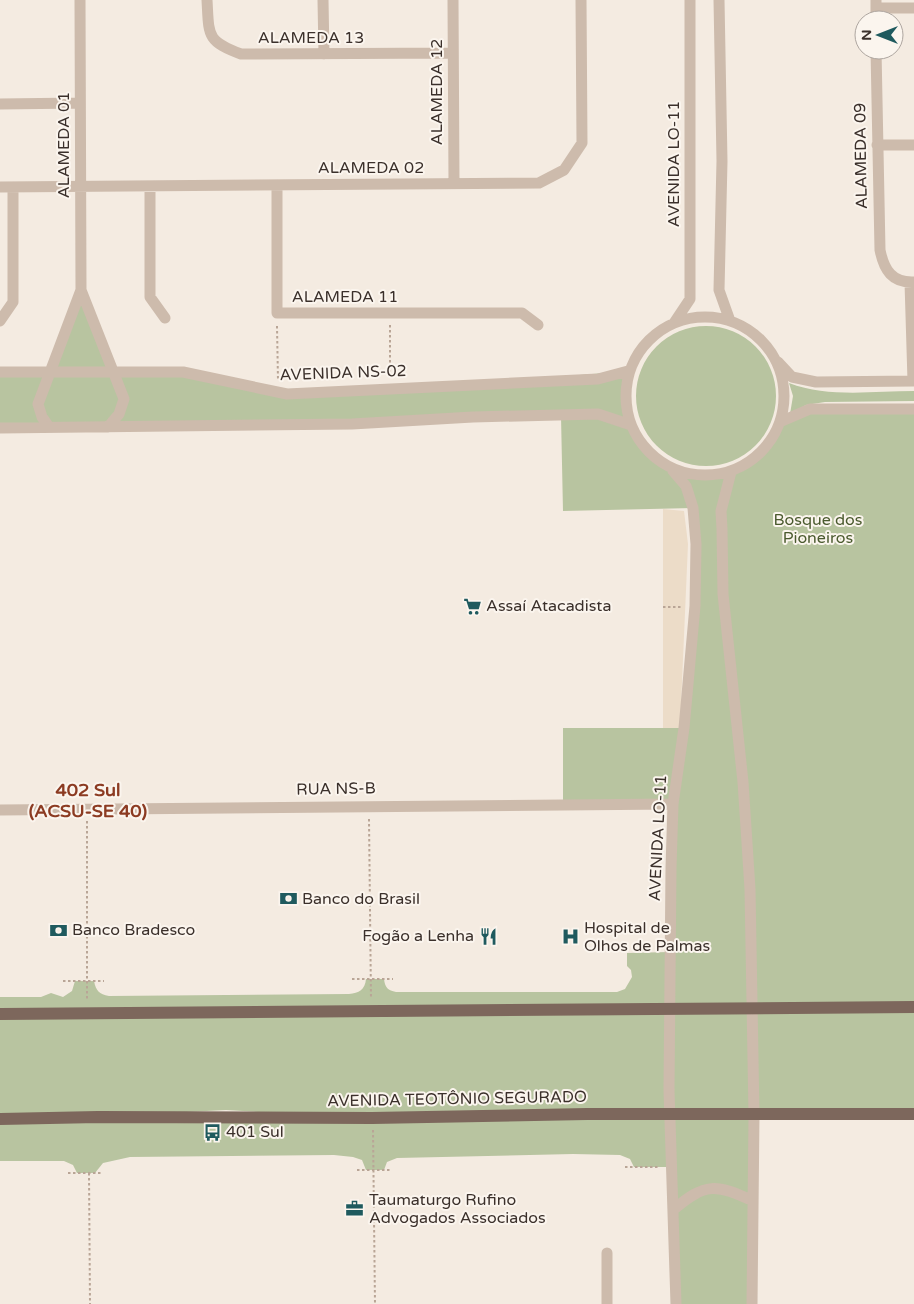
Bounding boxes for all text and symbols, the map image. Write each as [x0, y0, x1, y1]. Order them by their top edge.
north arrow [854, 10, 904, 60]
street label: ALAMEDA 13 [258, 28, 364, 48]
text: N [858, 29, 875, 41]
street label: ALAMEDA 12 [427, 39, 447, 145]
street label: ALAMEDA 01 [54, 92, 74, 198]
street label: AVENIDA LO-11 [664, 101, 684, 227]
street label: ALAMEDA 09 [850, 103, 872, 209]
street label: ALAMEDA 02 [318, 158, 424, 178]
street label: ALAMEDA 11 [292, 287, 398, 307]
street label: AVENIDA NS-02 [279, 361, 407, 385]
park label: Bosque dos Pioneiros [774, 510, 862, 548]
supermarket icon: Assaí Atacadista [462, 596, 482, 616]
place label: Assaí Atacadista [486, 596, 611, 616]
street label: AVENIDA LO-11 [645, 774, 671, 902]
street label: RUA NS-B [296, 778, 376, 800]
district label: 402 Sul (ACSU-SE 40) [29, 779, 148, 822]
bank icon: Banco do Brasil [278, 889, 298, 909]
place label: Banco do Brasil [302, 889, 420, 909]
place label: Hospital de Olhos de Palmas [584, 918, 710, 956]
bank icon: Banco Bradesco [48, 920, 68, 940]
place label: Banco Bradesco [72, 920, 195, 940]
place label: Fogão a Lenha [362, 926, 474, 946]
restaurant icon: Fogão a Lenha [478, 926, 498, 946]
hospital icon: Hospital de Olhos de Palmas [560, 927, 580, 947]
street label: AVENIDA TEOTÔNIO SEGURADO [327, 1087, 587, 1111]
bus stop icon: 401 Sul [202, 1122, 222, 1142]
place label: 401 Sul [226, 1122, 284, 1142]
place label: Taumaturgo Rufino Advogados Associados [369, 1190, 546, 1228]
office icon: Taumaturgo Rufino Advogados Associados [345, 1199, 365, 1219]

